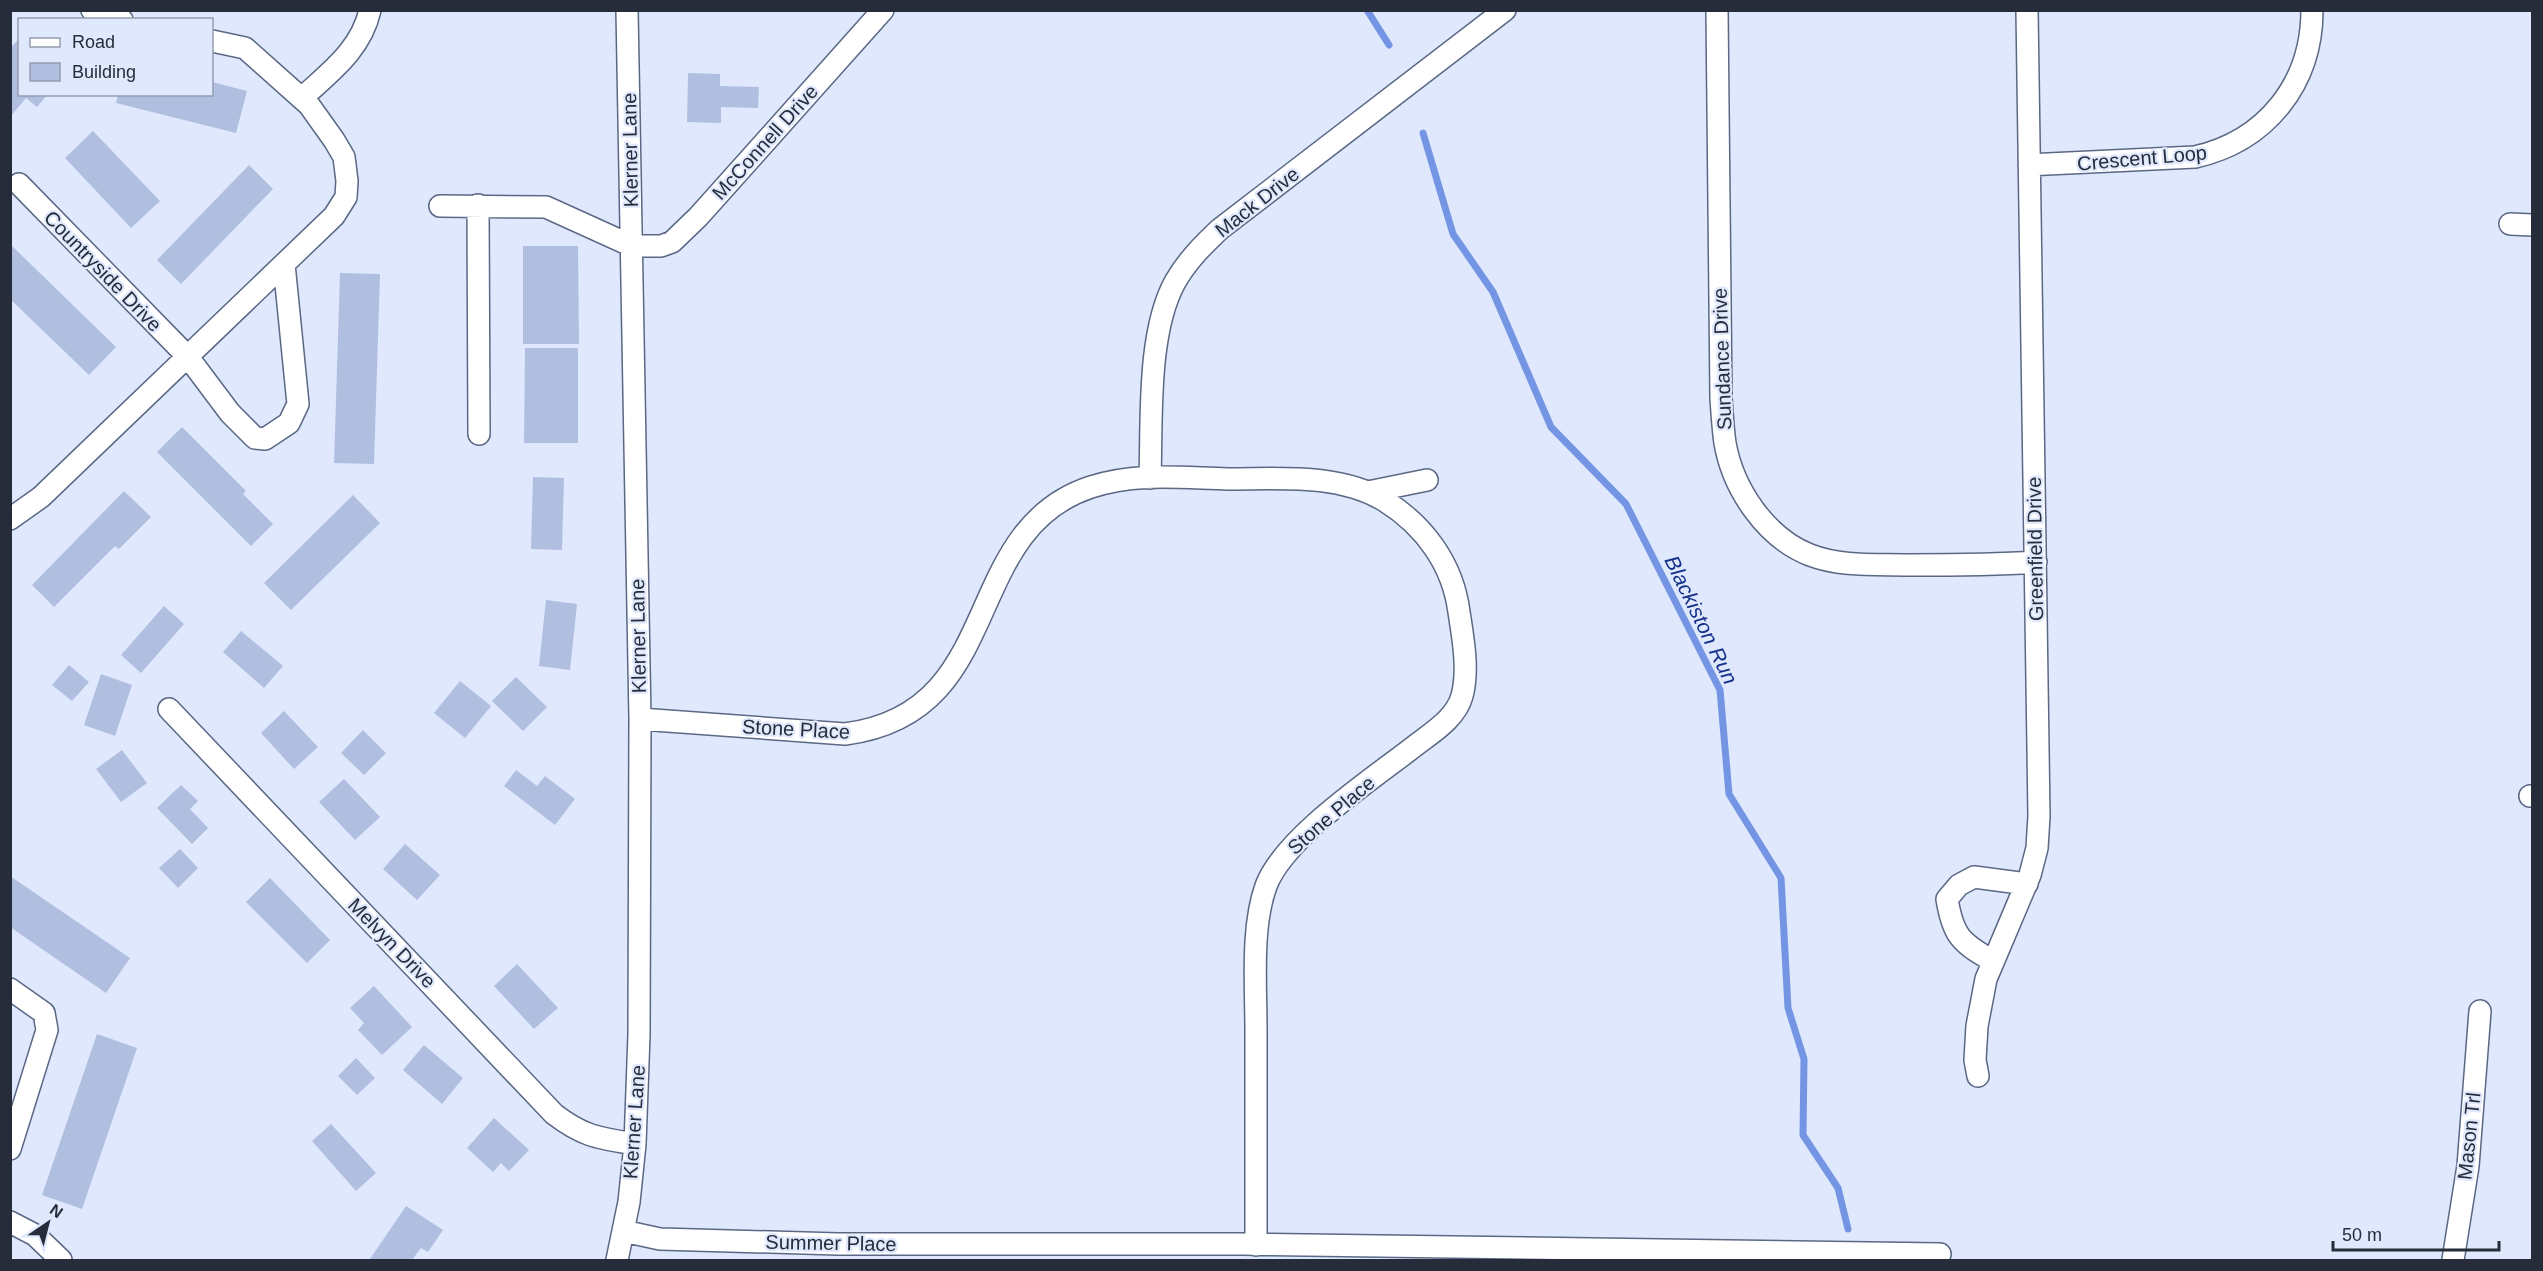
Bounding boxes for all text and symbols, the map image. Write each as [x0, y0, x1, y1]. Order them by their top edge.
legend [18, 18, 213, 96]
text: Road [72, 32, 115, 52]
text: Building [72, 62, 136, 82]
street label: McConnell Drive [708, 80, 822, 204]
street label: Klerner Lane [618, 93, 642, 207]
street label: Crescent Loop [2076, 141, 2208, 175]
street label: Mack Drive [1211, 163, 1303, 241]
street label: Countryside Drive [40, 206, 166, 336]
street label: Sundance Drive [1709, 288, 1735, 430]
street label: Greenfield Drive [2023, 477, 2047, 621]
water label: Blackiston Run [1660, 552, 1742, 688]
street label: Klerner Lane [626, 579, 650, 693]
street label: Stone Place [742, 715, 850, 743]
street label: Stone Place [1283, 771, 1379, 859]
street label: Melvyn Drive [344, 894, 440, 992]
street label: Klerner Lane [619, 1064, 649, 1180]
street label: Mason Trl [2453, 1091, 2485, 1181]
north arrow [18, 1193, 78, 1253]
text: N [47, 1201, 66, 1221]
scale bar [2333, 1214, 2500, 1252]
text: 50 m [2342, 1225, 2382, 1245]
street label: Summer Place [765, 1231, 897, 1255]

